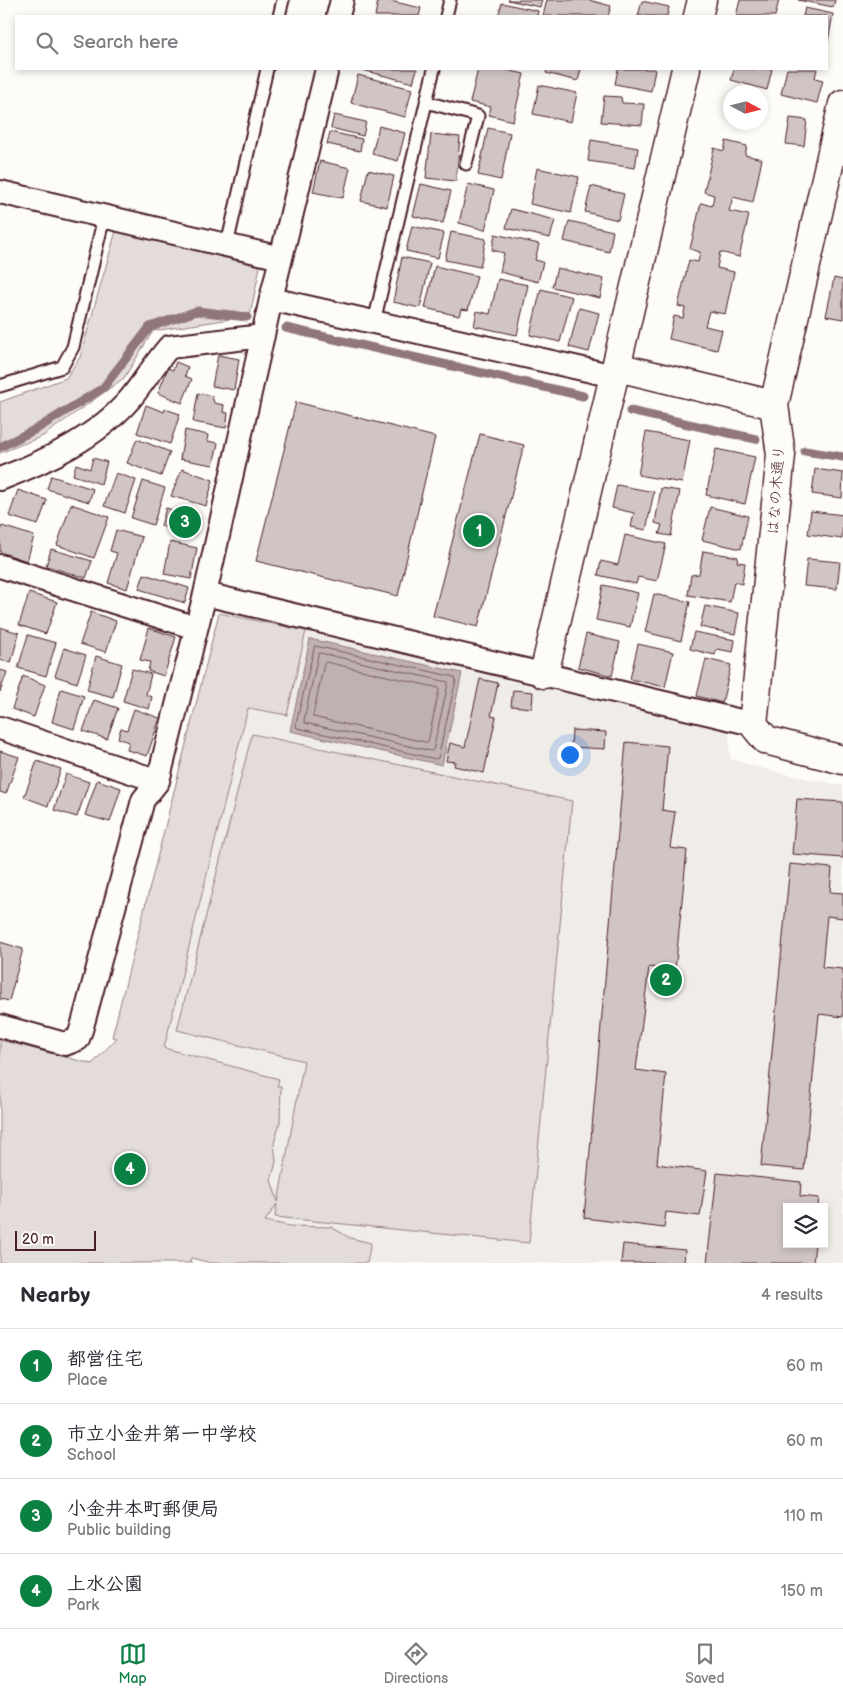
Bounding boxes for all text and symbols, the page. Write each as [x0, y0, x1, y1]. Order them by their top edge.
search box [15, 15, 828, 70]
icon: search [33, 29, 61, 57]
text: Search here [73, 31, 178, 54]
north arrow [723, 85, 768, 130]
street label: はなの木通り [764, 444, 789, 536]
pin: 3 [169, 503, 201, 541]
pin: 1 [463, 512, 495, 550]
your location [557, 742, 583, 768]
pin: 2 [650, 961, 682, 999]
pin: 4 [114, 1150, 146, 1188]
map controls [783, 1203, 828, 1248]
button: layers [783, 1203, 828, 1248]
scale bar [15, 1228, 96, 1251]
text: 20 m [22, 1231, 54, 1248]
text: Nearby [20, 1283, 90, 1308]
text: 4 results [761, 1286, 823, 1305]
text: 都営住宅 [67, 1348, 143, 1371]
text: 1 [33, 1357, 39, 1376]
text: 60 m [786, 1357, 823, 1376]
text: Place [67, 1371, 108, 1390]
text: 市立小金井第一中学校 [67, 1423, 257, 1446]
text: 2 [31, 1432, 41, 1451]
text: 60 m [786, 1432, 823, 1451]
text: School [67, 1446, 116, 1465]
text: 小金井本町郵便局 [67, 1498, 219, 1521]
text: 3 [31, 1507, 41, 1526]
text: 110 m [784, 1507, 823, 1526]
text: Public building [67, 1521, 171, 1540]
text: 上水公園 [67, 1573, 143, 1596]
text: 4 [31, 1582, 41, 1601]
text: 150 m [781, 1582, 823, 1601]
text: Park [67, 1596, 99, 1615]
tab: Map [119, 1640, 147, 1687]
tab: Directions [384, 1640, 448, 1687]
tab: Saved [685, 1640, 724, 1687]

